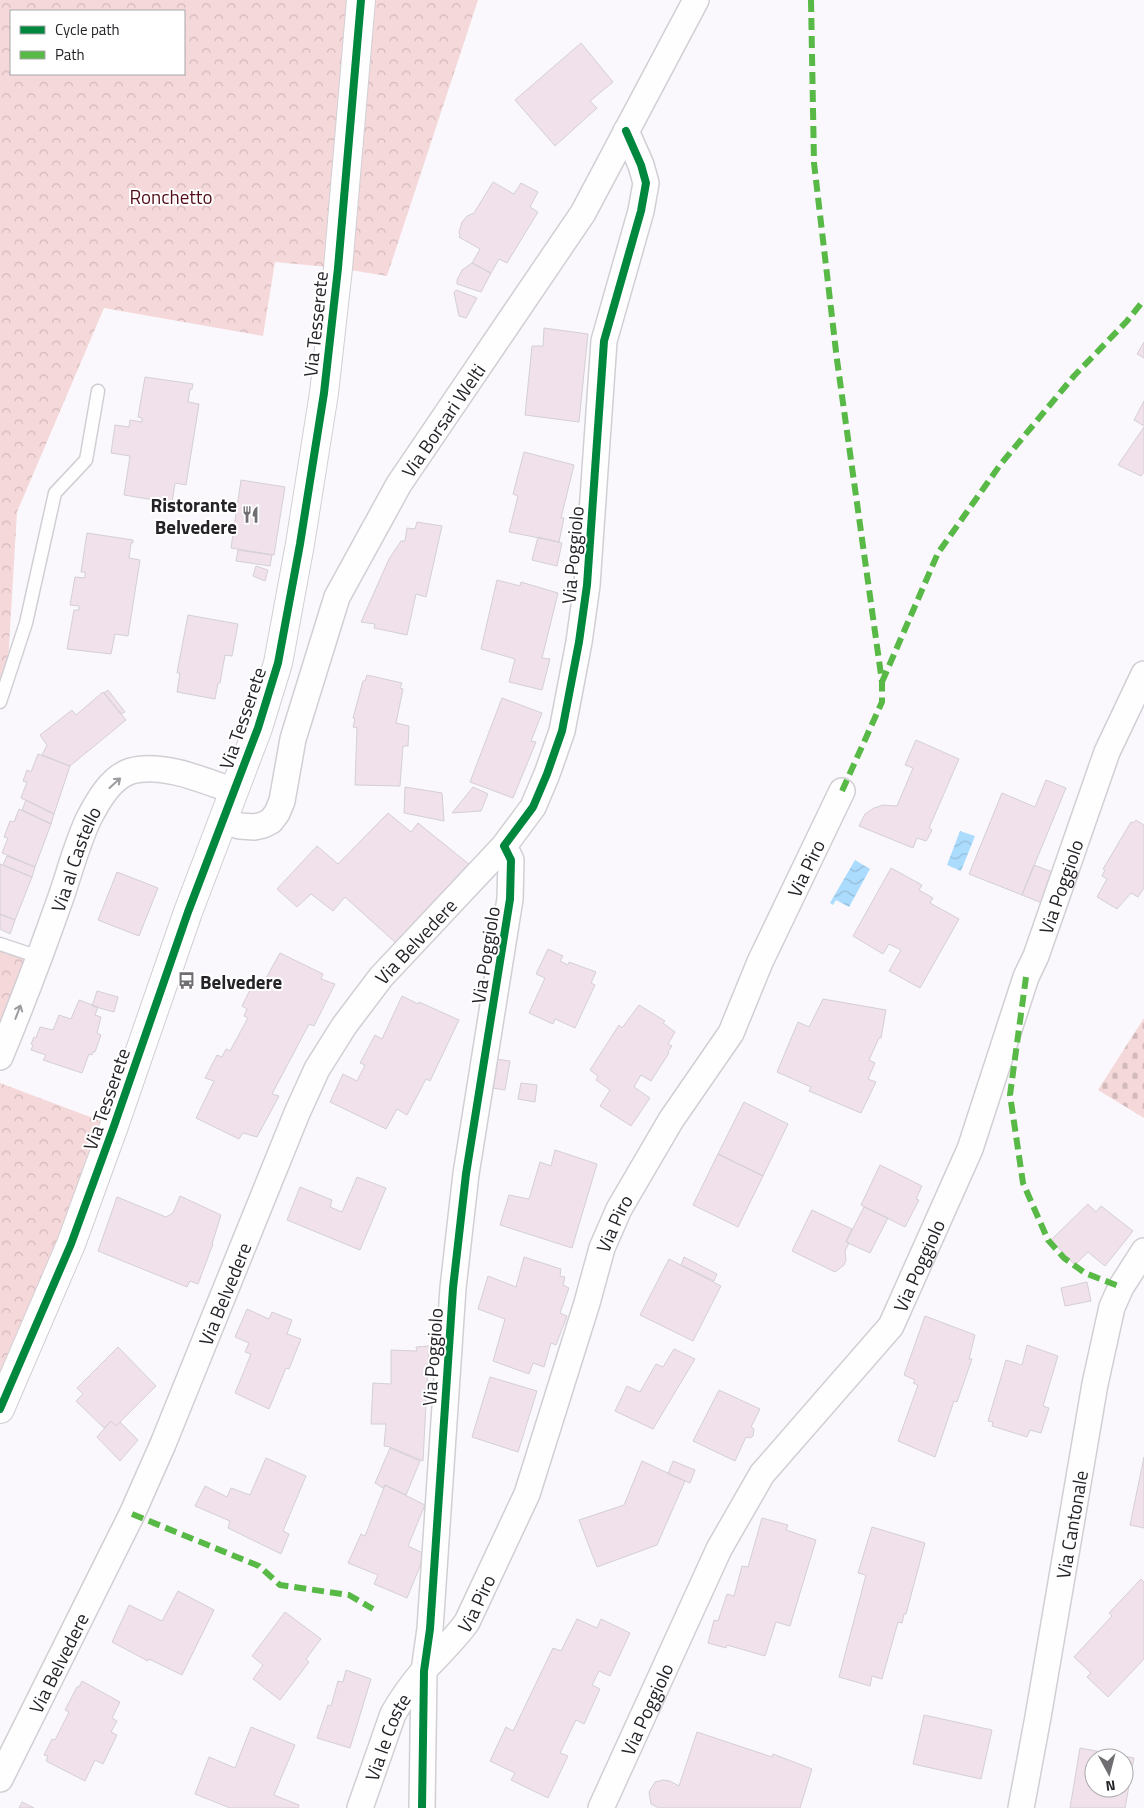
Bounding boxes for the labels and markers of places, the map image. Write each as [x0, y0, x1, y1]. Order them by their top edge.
place label: Ristorante Belvedere [150, 490, 237, 541]
restaurant icon: Ristorante Belvedere [241, 505, 261, 525]
place label: Belvedere [200, 967, 283, 996]
bus stop icon: Belvedere [176, 971, 196, 991]

